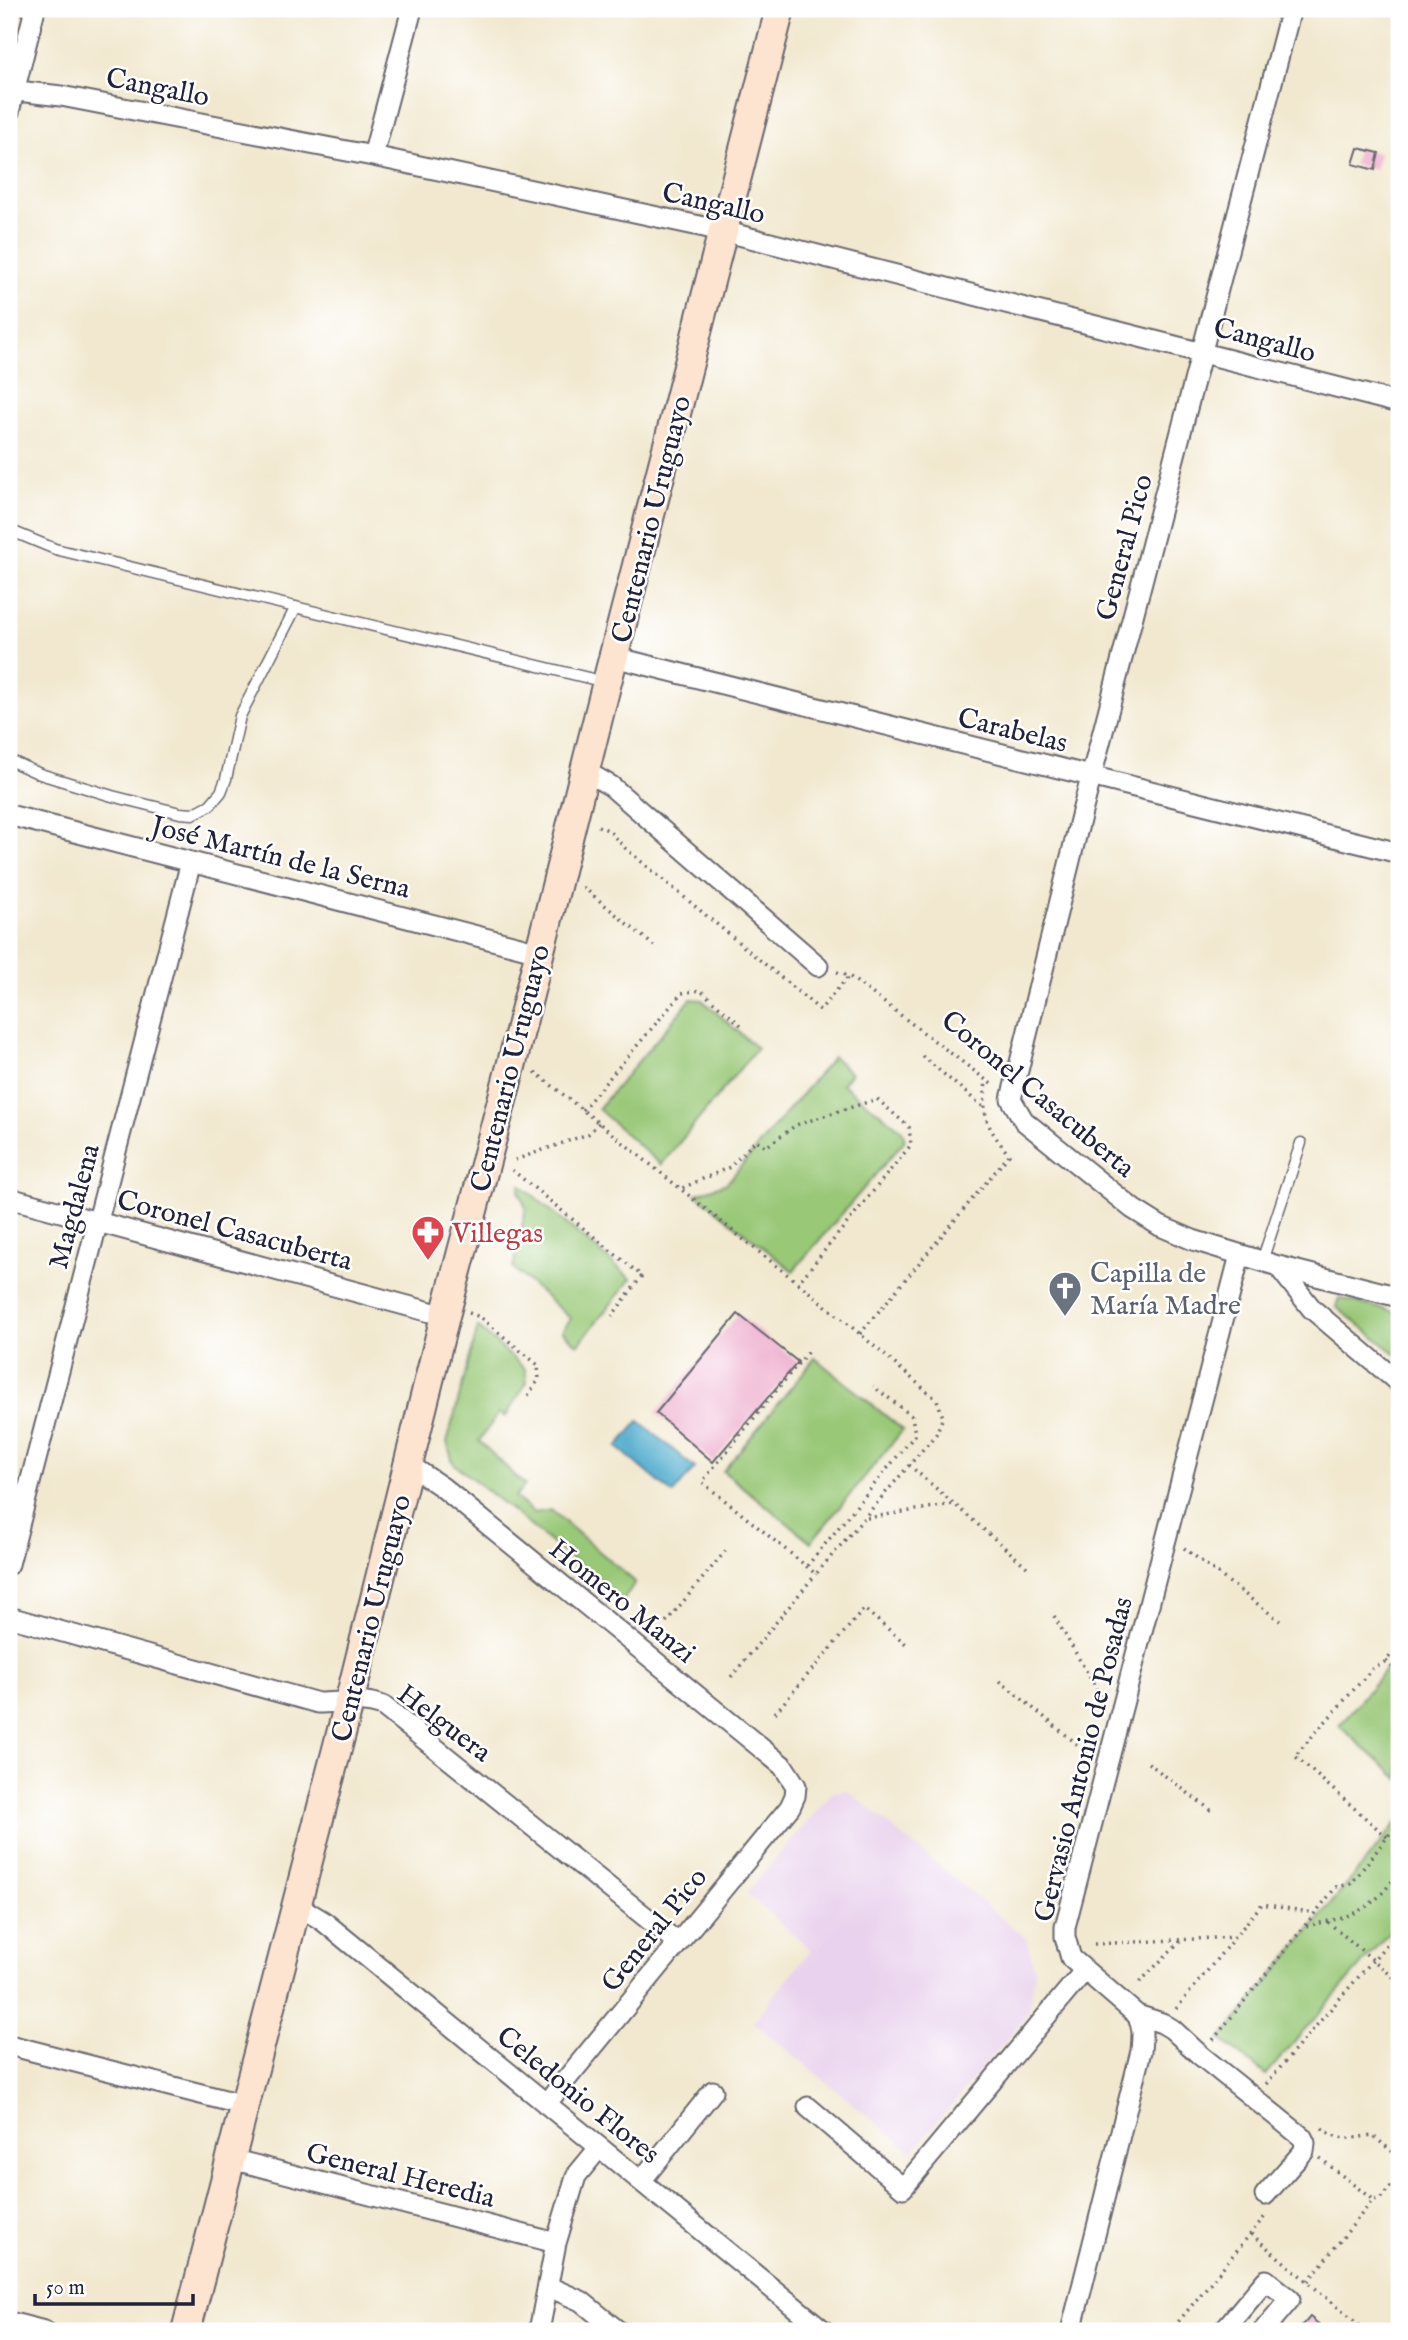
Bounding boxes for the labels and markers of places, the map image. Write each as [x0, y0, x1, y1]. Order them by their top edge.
pharmacy icon: Villegas [409, 1213, 447, 1262]
place label: Villegas [451, 1217, 543, 1252]
place label: Capilla de María Madre [1090, 1257, 1241, 1324]
church icon: Capilla de María Madre [1046, 1269, 1084, 1318]

